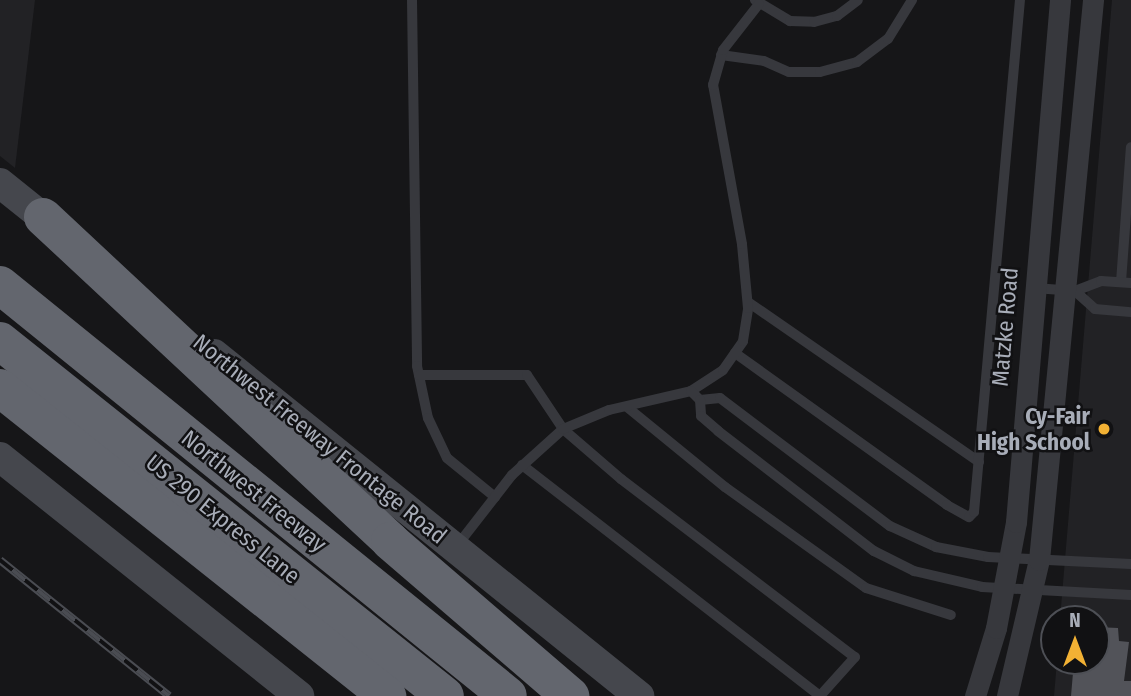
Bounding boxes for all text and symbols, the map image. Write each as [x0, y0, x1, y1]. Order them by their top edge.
street label: Matzke Road [986, 266, 1024, 388]
street label: Northwest Freeway Frontage Road [188, 328, 452, 550]
place label: Cy-Fair High School [977, 402, 1090, 456]
marker: Cy-Fair High School [1096, 421, 1112, 437]
street label: Northwest Freeway [176, 424, 332, 558]
street label: US 290 Express Lane [140, 448, 306, 590]
north arrow [1040, 605, 1110, 675]
text: N [1069, 609, 1081, 632]

